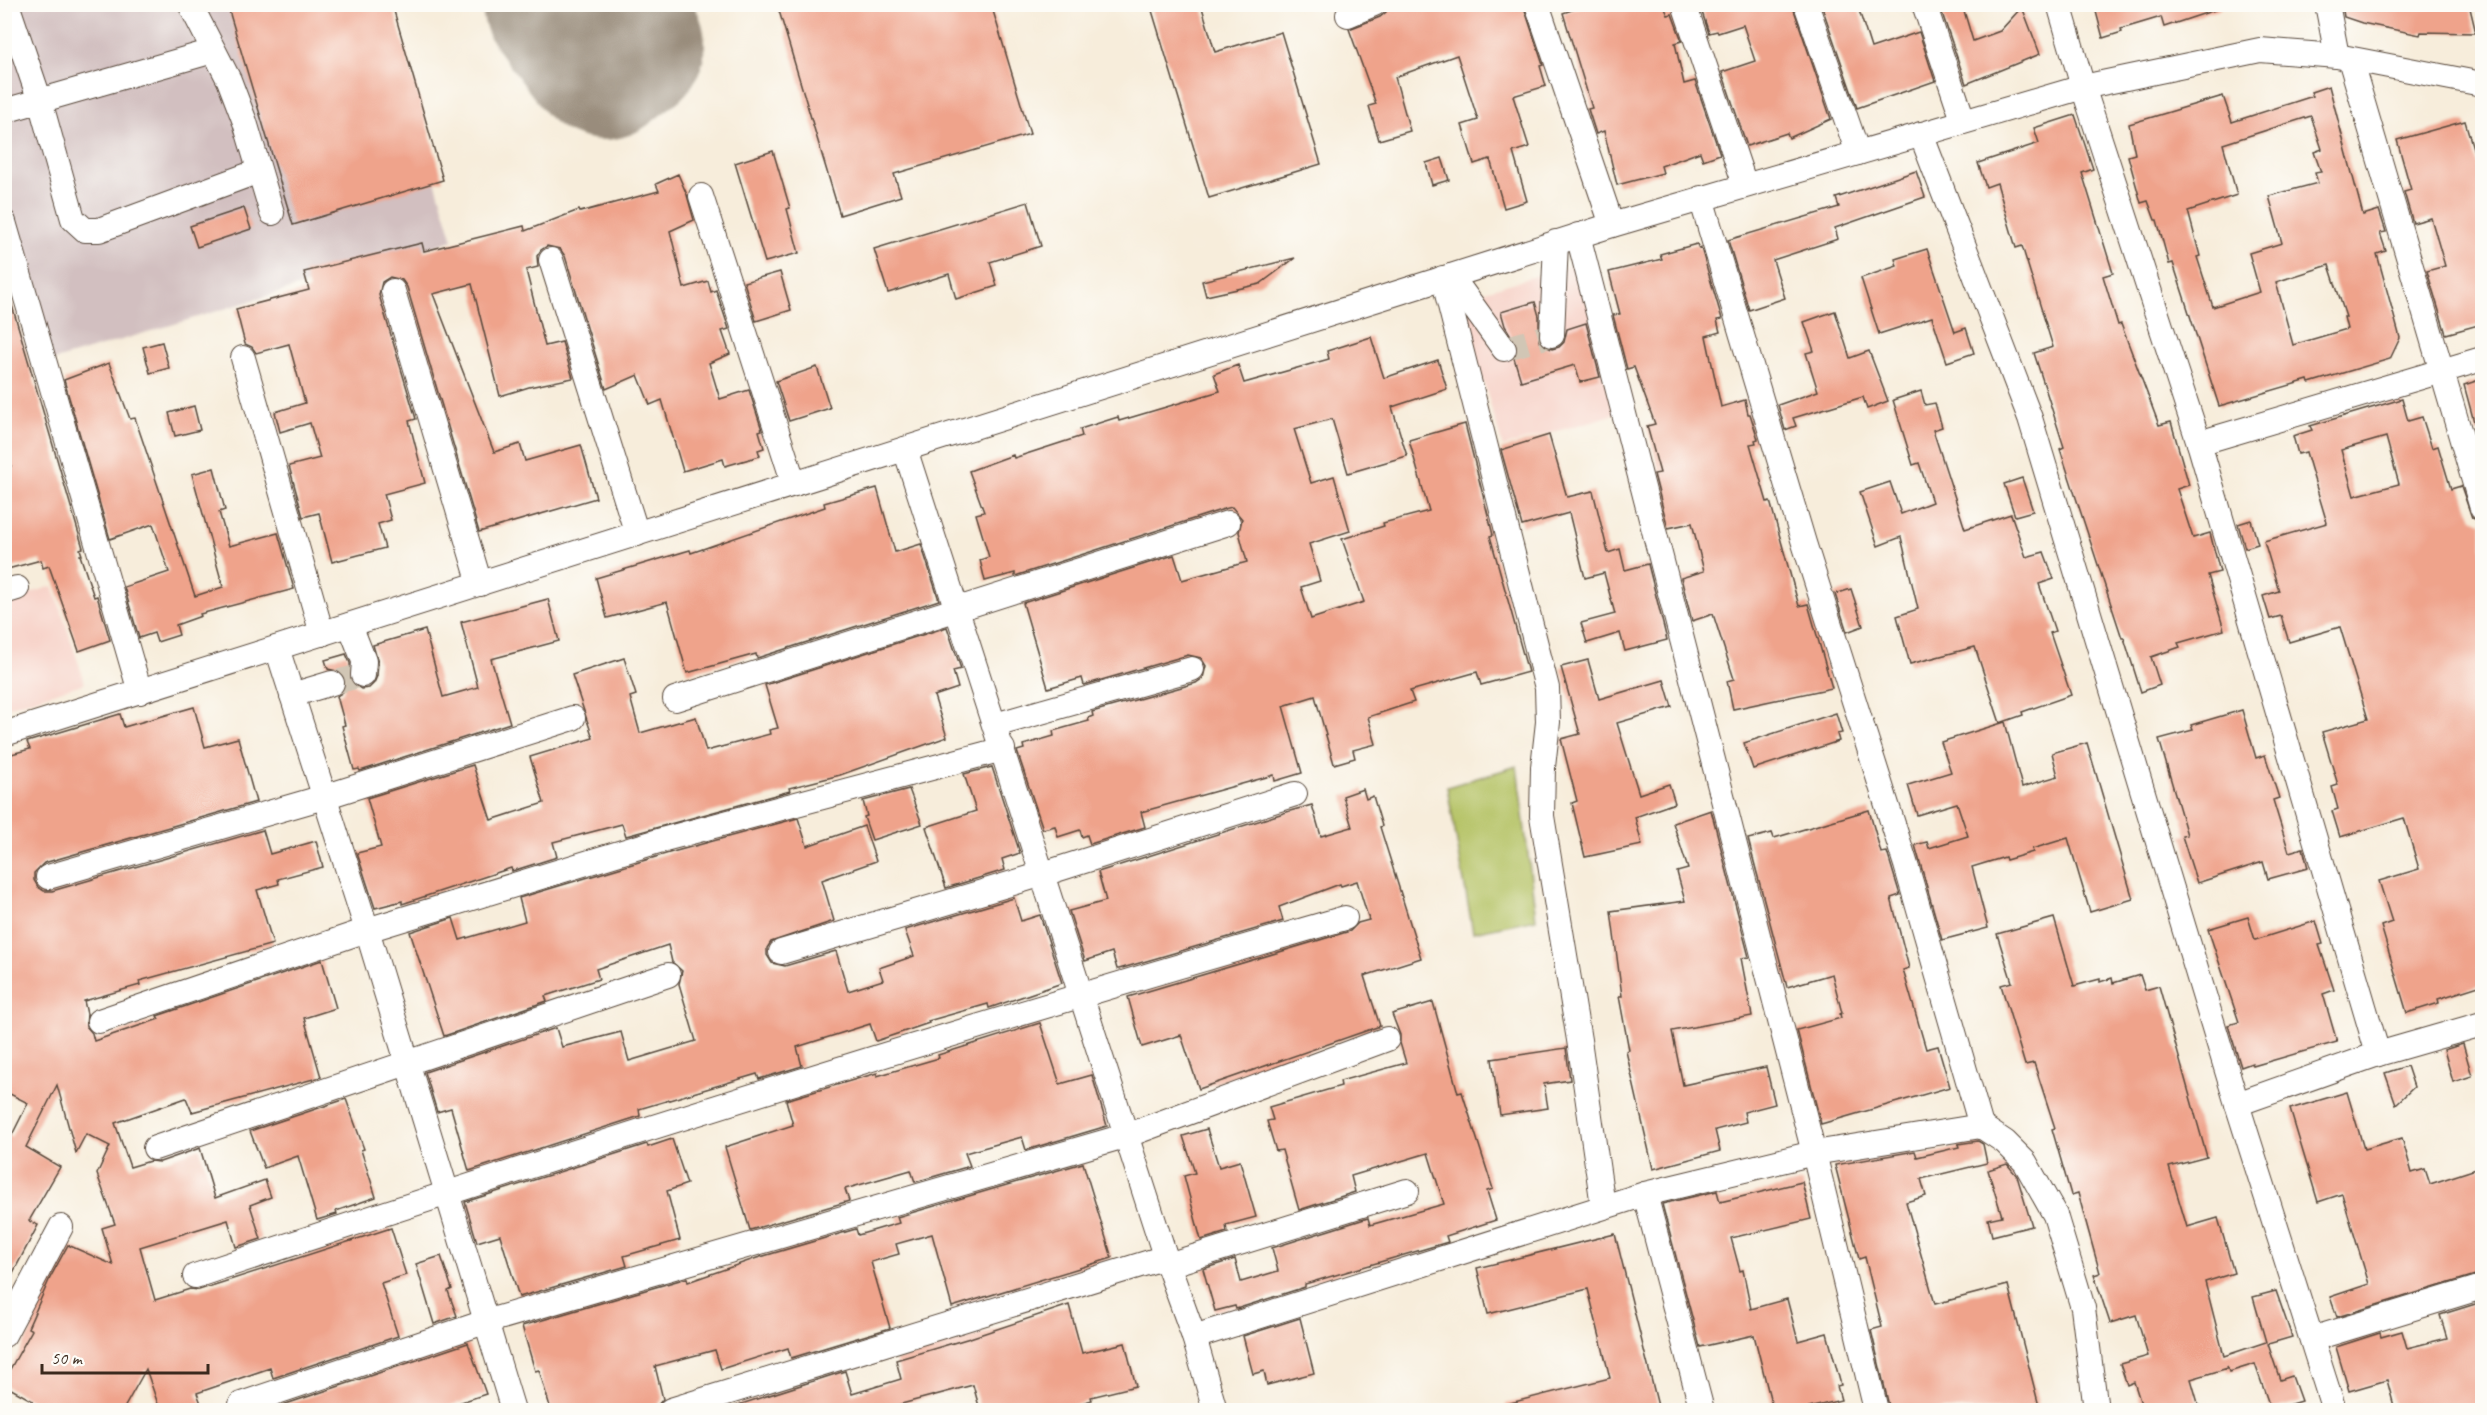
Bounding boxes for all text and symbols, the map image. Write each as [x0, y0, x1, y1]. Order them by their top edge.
scale bar [42, 1337, 208, 1375]
text: 50 m [51, 1347, 84, 1369]

